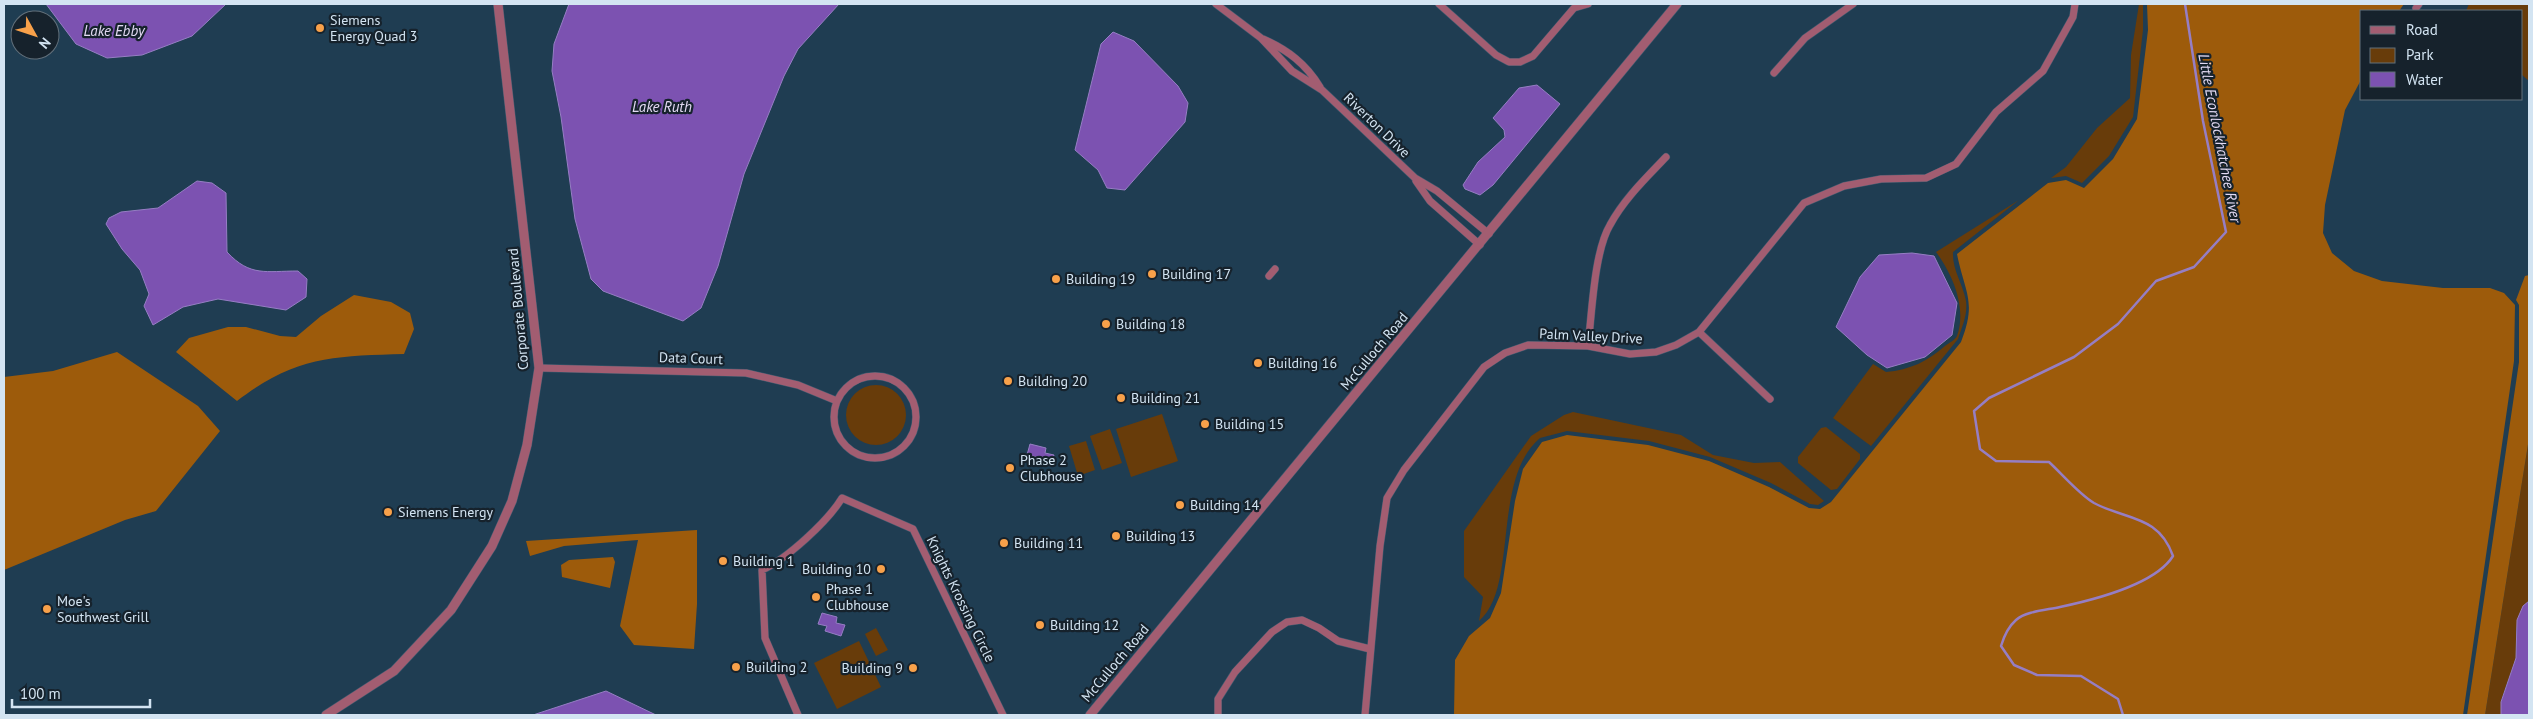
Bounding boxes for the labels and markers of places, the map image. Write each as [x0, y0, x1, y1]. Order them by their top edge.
place label: Siemens Energy Quad 3 [330, 11, 417, 45]
marker: Siemens Energy Quad 3 [314, 22, 326, 34]
place label: Building 17 [1162, 265, 1231, 283]
marker: Building 17 [1146, 268, 1158, 280]
place label: Building 19 [1066, 270, 1135, 288]
marker: Building 19 [1050, 273, 1062, 285]
place label: Building 18 [1116, 315, 1185, 333]
marker: Building 18 [1100, 318, 1112, 330]
place label: Building 16 [1268, 354, 1337, 372]
marker: Building 16 [1252, 357, 1264, 369]
place label: Building 20 [1018, 372, 1087, 390]
marker: Building 20 [1002, 375, 1014, 387]
place label: Building 21 [1131, 389, 1200, 407]
marker: Building 21 [1115, 392, 1127, 404]
place label: Building 15 [1215, 415, 1284, 433]
marker: Building 15 [1199, 418, 1211, 430]
place label: Phase 2 Clubhouse [1020, 451, 1083, 485]
marker: Phase 2 Clubhouse [1004, 462, 1016, 474]
place label: Building 14 [1190, 496, 1259, 514]
marker: Building 14 [1174, 499, 1186, 511]
place label: Siemens Energy [398, 503, 494, 521]
marker: Siemens Energy [382, 506, 394, 518]
place label: Building 13 [1126, 527, 1195, 545]
marker: Building 13 [1110, 530, 1122, 542]
place label: Building 11 [1014, 534, 1083, 552]
marker: Building 11 [998, 537, 1010, 549]
place label: Building 1 [733, 552, 794, 570]
marker: Building 1 [717, 555, 729, 567]
place label: Building 10 [802, 560, 871, 578]
marker: Building 10 [875, 563, 887, 575]
place label: Phase 1 Clubhouse [826, 580, 889, 614]
marker: Phase 1 Clubhouse [810, 591, 822, 603]
place label: Moe's Southwest Grill [57, 592, 149, 626]
marker: Moe's Southwest Grill [41, 603, 53, 615]
place label: Building 12 [1050, 616, 1119, 634]
marker: Building 12 [1034, 619, 1046, 631]
place label: Building 2 [746, 658, 807, 676]
place label: Building 9 [842, 659, 903, 677]
marker: Building 2 [730, 661, 742, 673]
marker: Building 9 [907, 662, 919, 674]

